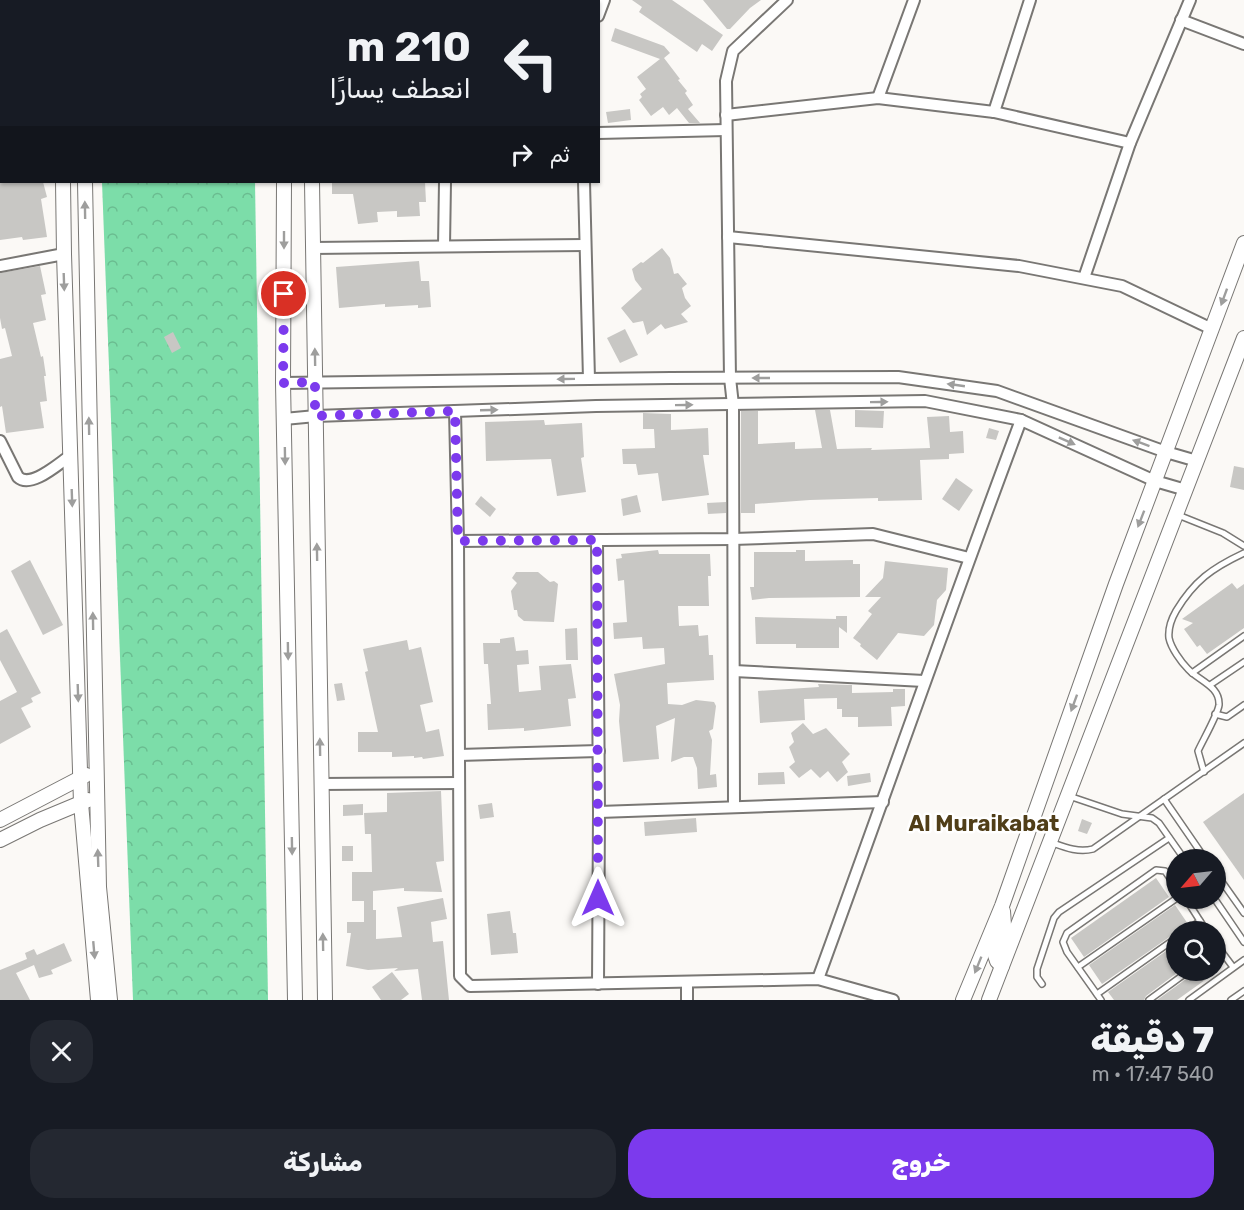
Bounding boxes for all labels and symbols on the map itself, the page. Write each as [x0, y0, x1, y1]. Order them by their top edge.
one-way arrow [81, 201, 90, 220]
one-way arrow [279, 230, 289, 249]
pin [258, 268, 309, 319]
one-way arrow [60, 272, 69, 291]
one-way arrow [1218, 289, 1228, 307]
one-way arrow [310, 347, 320, 366]
one-way arrow [752, 373, 771, 383]
one-way arrow [557, 374, 576, 384]
one-way arrow [946, 381, 965, 390]
one-way arrow [870, 397, 889, 406]
one-way arrow [675, 400, 694, 410]
one-way arrow [480, 405, 499, 415]
one-way arrow [85, 417, 94, 436]
one-way arrow [1059, 437, 1076, 446]
one-way arrow [1132, 438, 1150, 448]
one-way arrow [280, 446, 289, 465]
one-way arrow [67, 488, 76, 507]
one-way arrow [1135, 511, 1145, 529]
one-way arrow [313, 542, 322, 561]
one-way arrow [88, 612, 98, 631]
one-way arrow [283, 641, 293, 660]
one-way arrow [73, 683, 83, 702]
one-way arrow [1069, 694, 1079, 712]
one-way arrow [315, 737, 325, 756]
district label: Al Muraikabat [909, 810, 1059, 837]
one-way arrow [287, 836, 296, 855]
one-way arrow [93, 849, 103, 868]
north arrow [1166, 849, 1226, 909]
position arrow [566, 866, 630, 930]
one-way arrow [318, 932, 328, 951]
one-way arrow [89, 941, 98, 960]
one-way arrow [973, 956, 983, 974]

